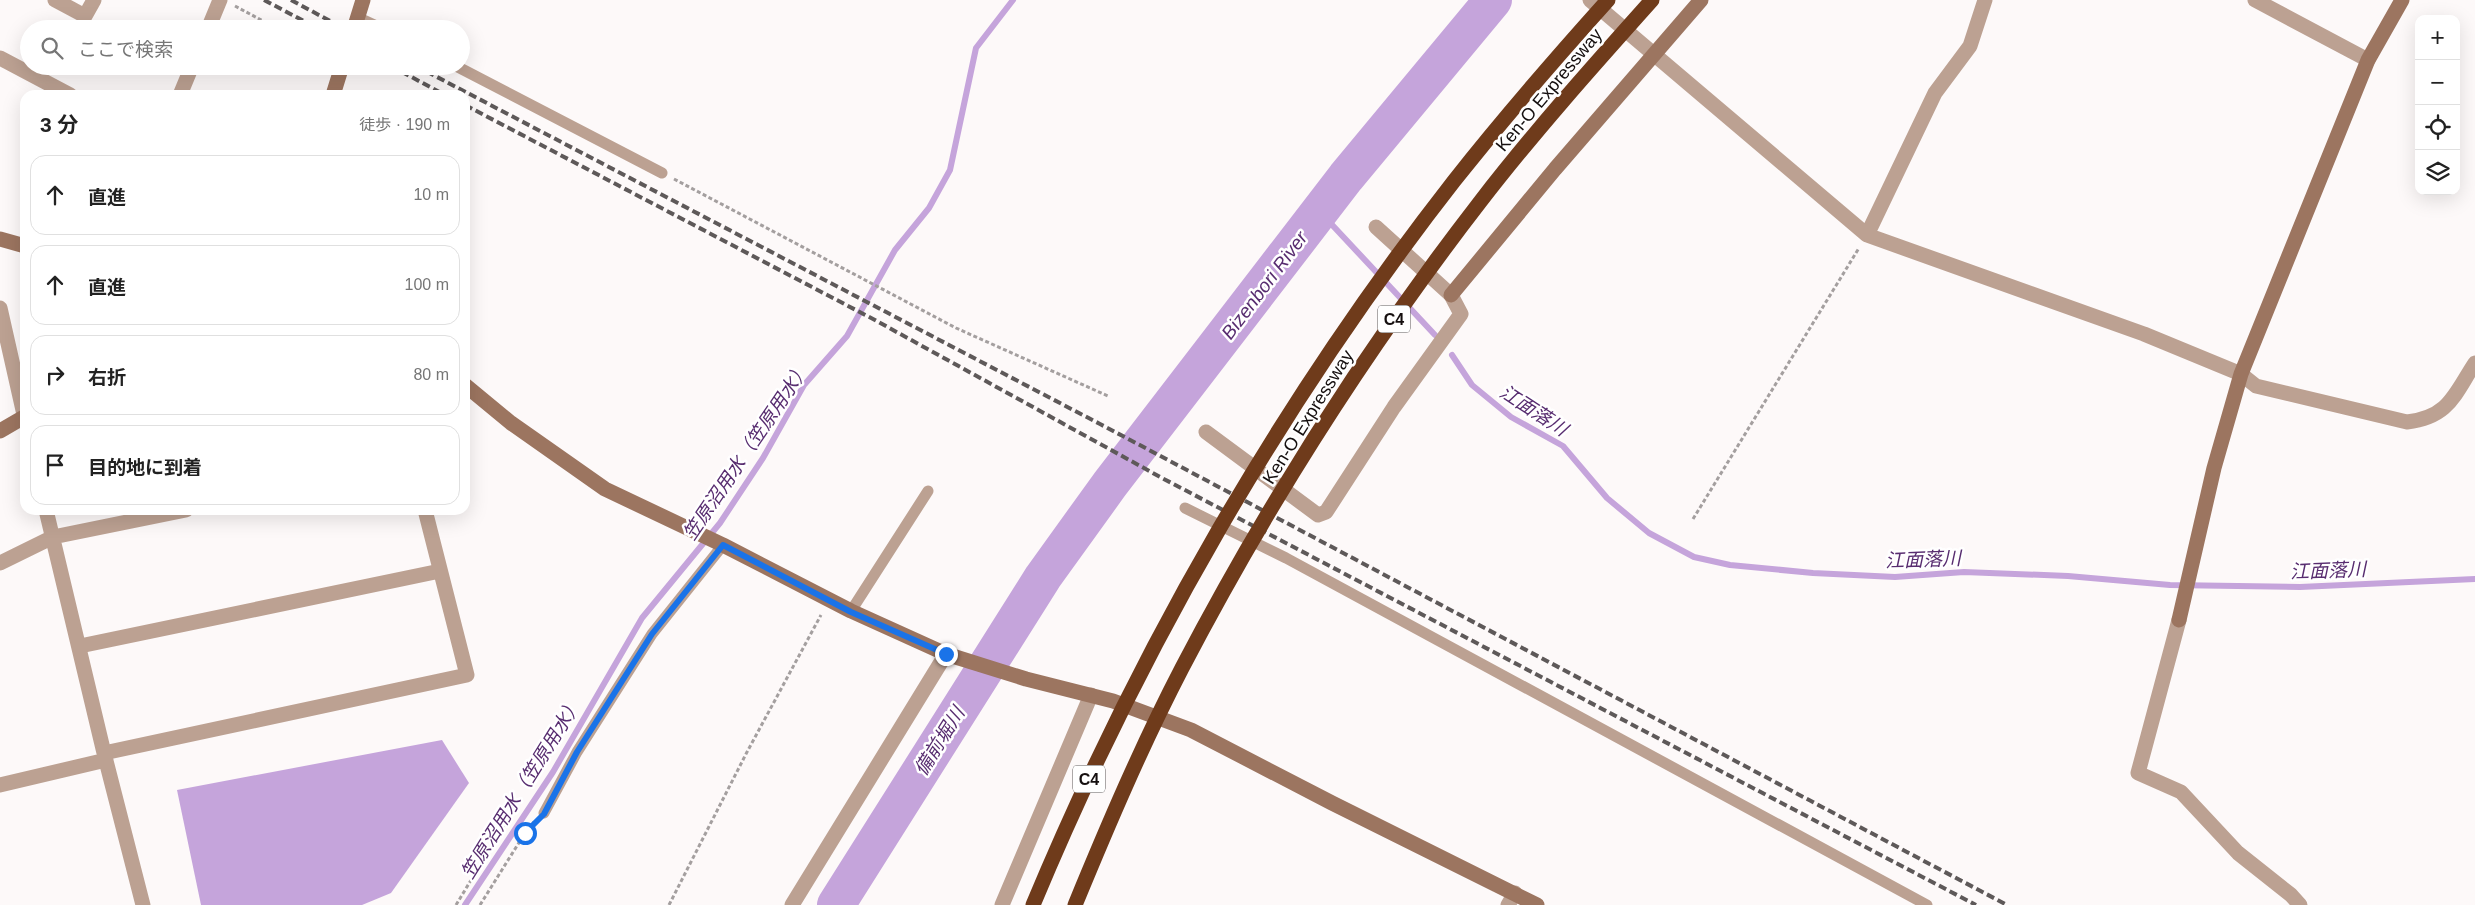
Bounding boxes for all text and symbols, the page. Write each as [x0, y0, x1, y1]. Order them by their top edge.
map controls [2415, 15, 2460, 195]
button: + [2415, 15, 2460, 60]
search box [20, 20, 470, 75]
street label: Ken-O Expressway [1492, 25, 1606, 155]
icon: search [38, 34, 66, 62]
text: ここで検索 [78, 39, 173, 60]
button: − [2415, 60, 2460, 105]
button: locate [2415, 105, 2460, 150]
text: 3 分 [40, 113, 79, 136]
text: 徒歩 · 190 m [359, 116, 450, 133]
button: layers [2415, 150, 2460, 195]
icon: ahead [41, 181, 69, 209]
text: 10 m [413, 186, 449, 203]
text: 直進 [88, 187, 126, 208]
water label: Bizenbori River [1217, 227, 1312, 343]
icon: ahead [41, 271, 69, 299]
text: 100 m [405, 276, 449, 293]
text: 直進 [88, 277, 126, 298]
road number: C4 [1378, 306, 1410, 332]
street label: Ken-O Expressway [1259, 346, 1357, 488]
water label: 笠原沼用水（笠原用水） [679, 359, 814, 544]
icon: right [41, 361, 69, 389]
text: 80 m [413, 366, 449, 383]
text: 右折 [88, 367, 126, 388]
water label: 江面落川 [1496, 381, 1573, 441]
icon: arrive [41, 451, 69, 479]
text: 目的地に到着 [88, 457, 202, 478]
water label: 江面落川 [1885, 548, 1963, 571]
water label: 江面落川 [2290, 559, 2368, 582]
route end [935, 643, 958, 666]
water label: 笠原沼用水（笠原用水） [457, 694, 586, 882]
water label: 備前堀川 [910, 702, 970, 779]
road number: C4 [1073, 766, 1105, 792]
route start [514, 822, 537, 845]

